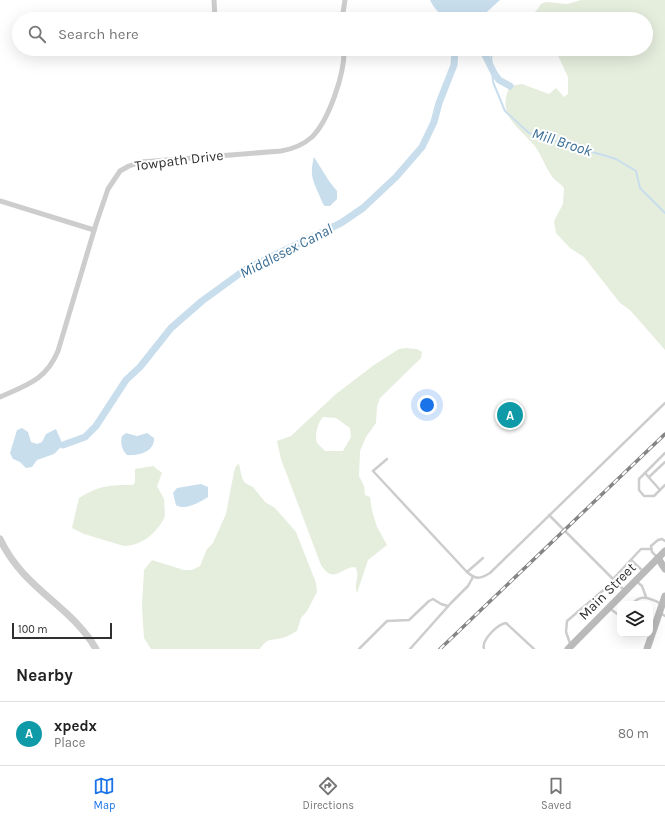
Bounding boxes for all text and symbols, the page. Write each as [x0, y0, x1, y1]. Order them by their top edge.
search box [12, 12, 653, 56]
icon: search [26, 23, 48, 45]
text: Search here [58, 25, 139, 43]
water label: Mill Brook [530, 124, 595, 160]
street label: Towpath Drive [134, 147, 224, 174]
water label: Middlesex Canal [237, 220, 336, 282]
your location [417, 395, 437, 415]
pin: A [497, 400, 523, 430]
street label: Main Street [575, 559, 640, 624]
map controls [617, 601, 653, 637]
button: layers [617, 601, 653, 637]
scale bar [12, 621, 112, 640]
text: 100 m [18, 623, 48, 636]
text: Nearby [16, 665, 73, 685]
text: xpedx [54, 717, 97, 735]
text: A [25, 726, 33, 741]
text: 80 m [618, 726, 649, 741]
text: Place [54, 735, 85, 750]
tab: Map [93, 775, 115, 812]
tab: Directions [302, 775, 354, 812]
tab: Saved [541, 775, 572, 812]

